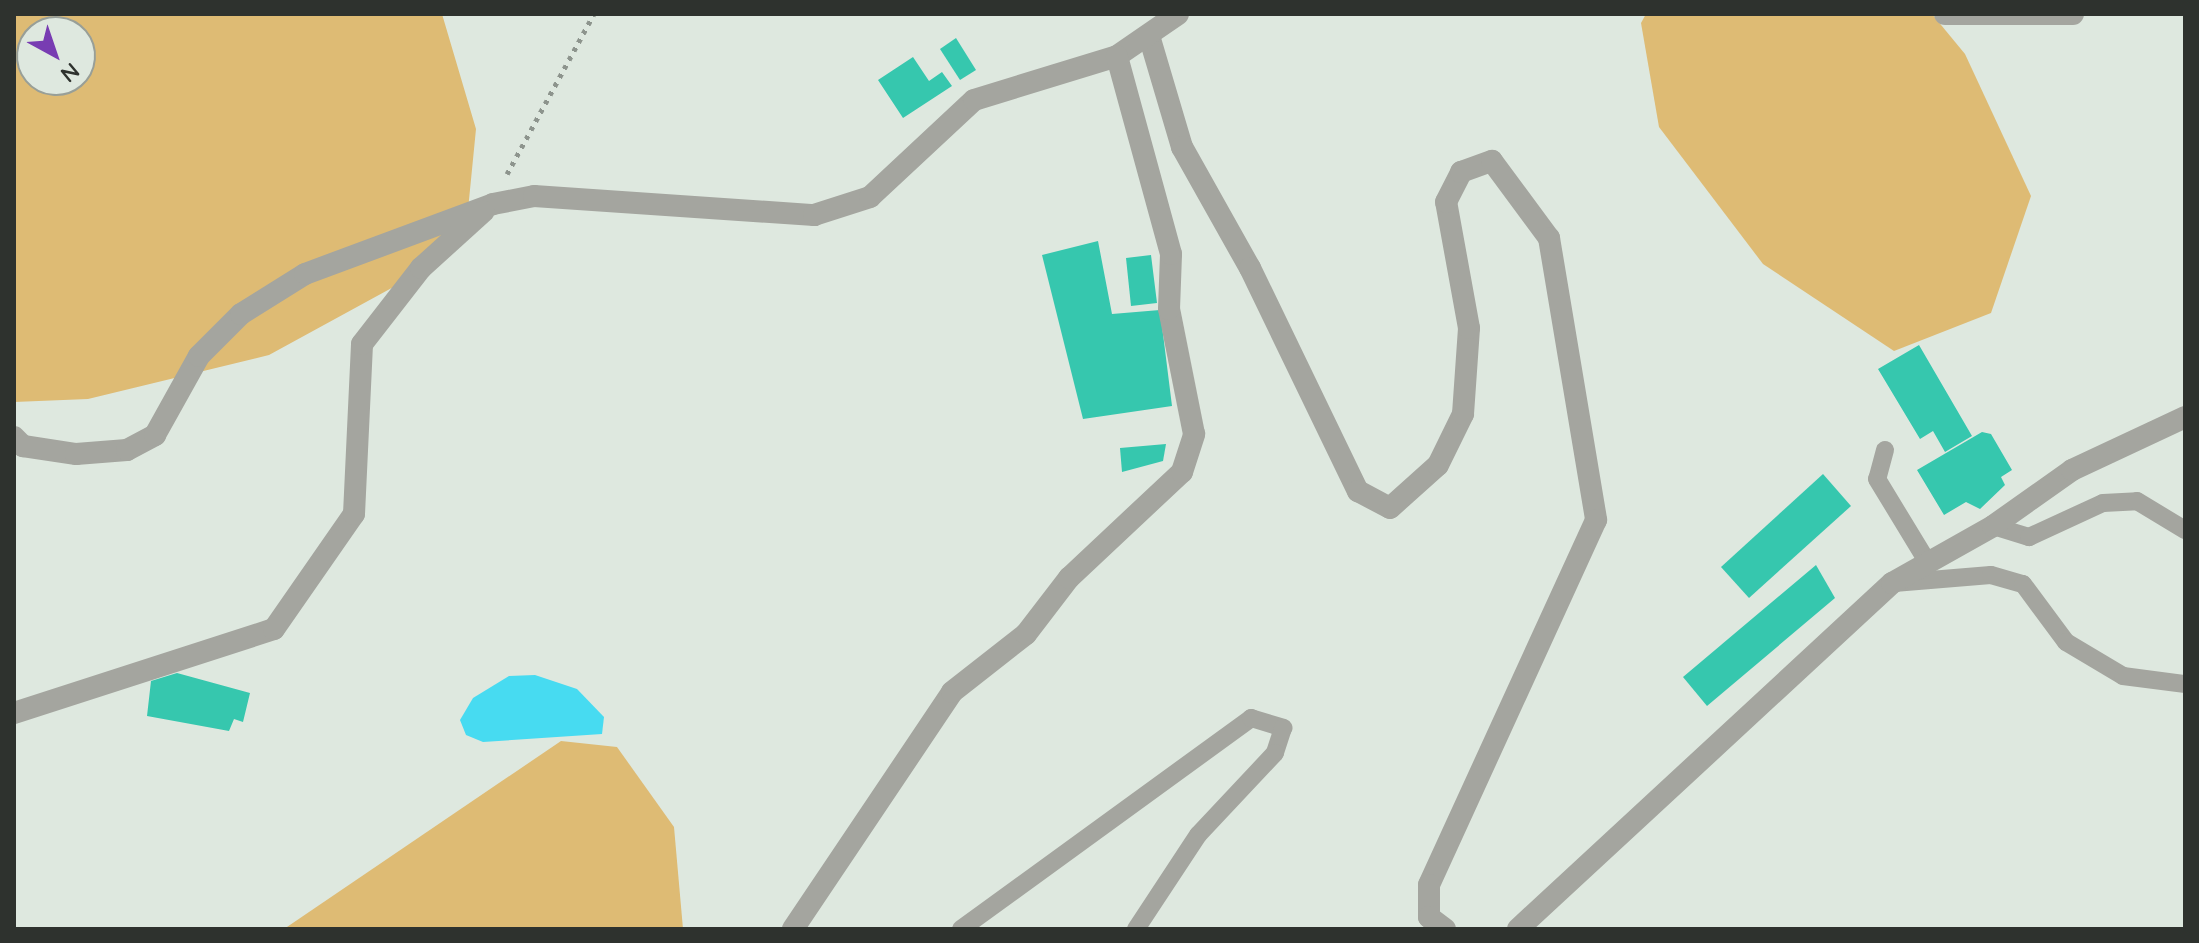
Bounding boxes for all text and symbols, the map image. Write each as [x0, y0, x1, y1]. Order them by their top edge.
north arrow [16, 16, 96, 96]
text: N [55, 57, 85, 89]

